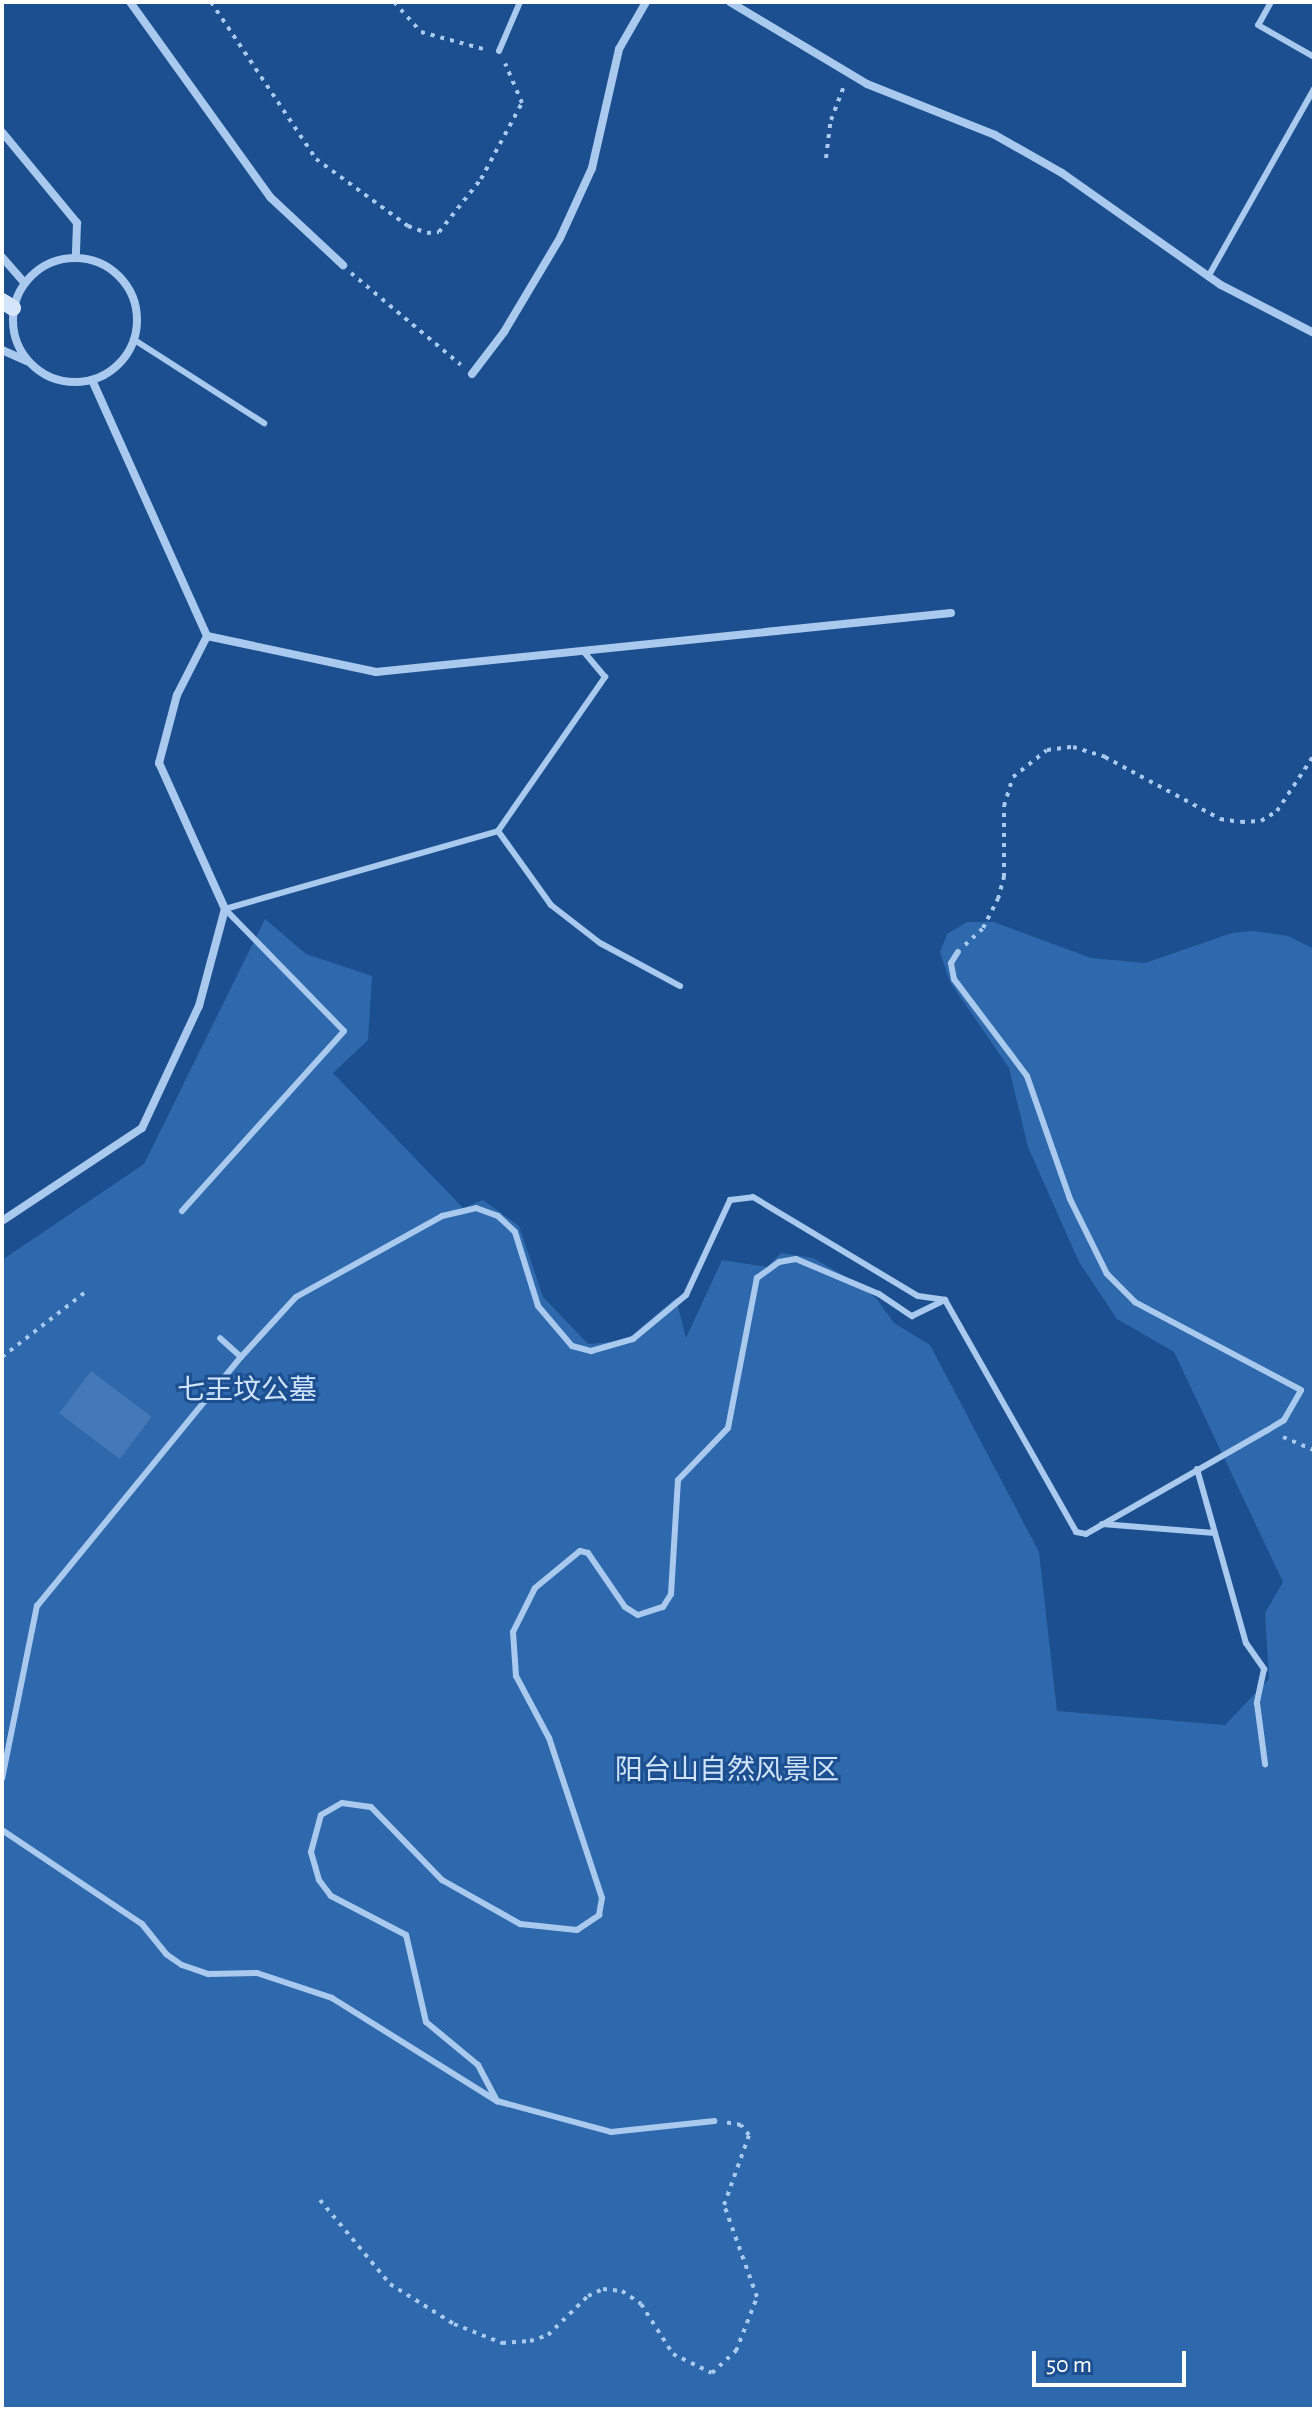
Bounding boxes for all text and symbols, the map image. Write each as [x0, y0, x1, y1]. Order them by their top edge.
park label: 七王坟公墓 [177, 1374, 317, 1408]
park label: 阳台山自然风景区 [615, 1754, 839, 1788]
scale bar [1036, 2335, 1190, 2385]
text: 50 m [1046, 2353, 1092, 2377]

